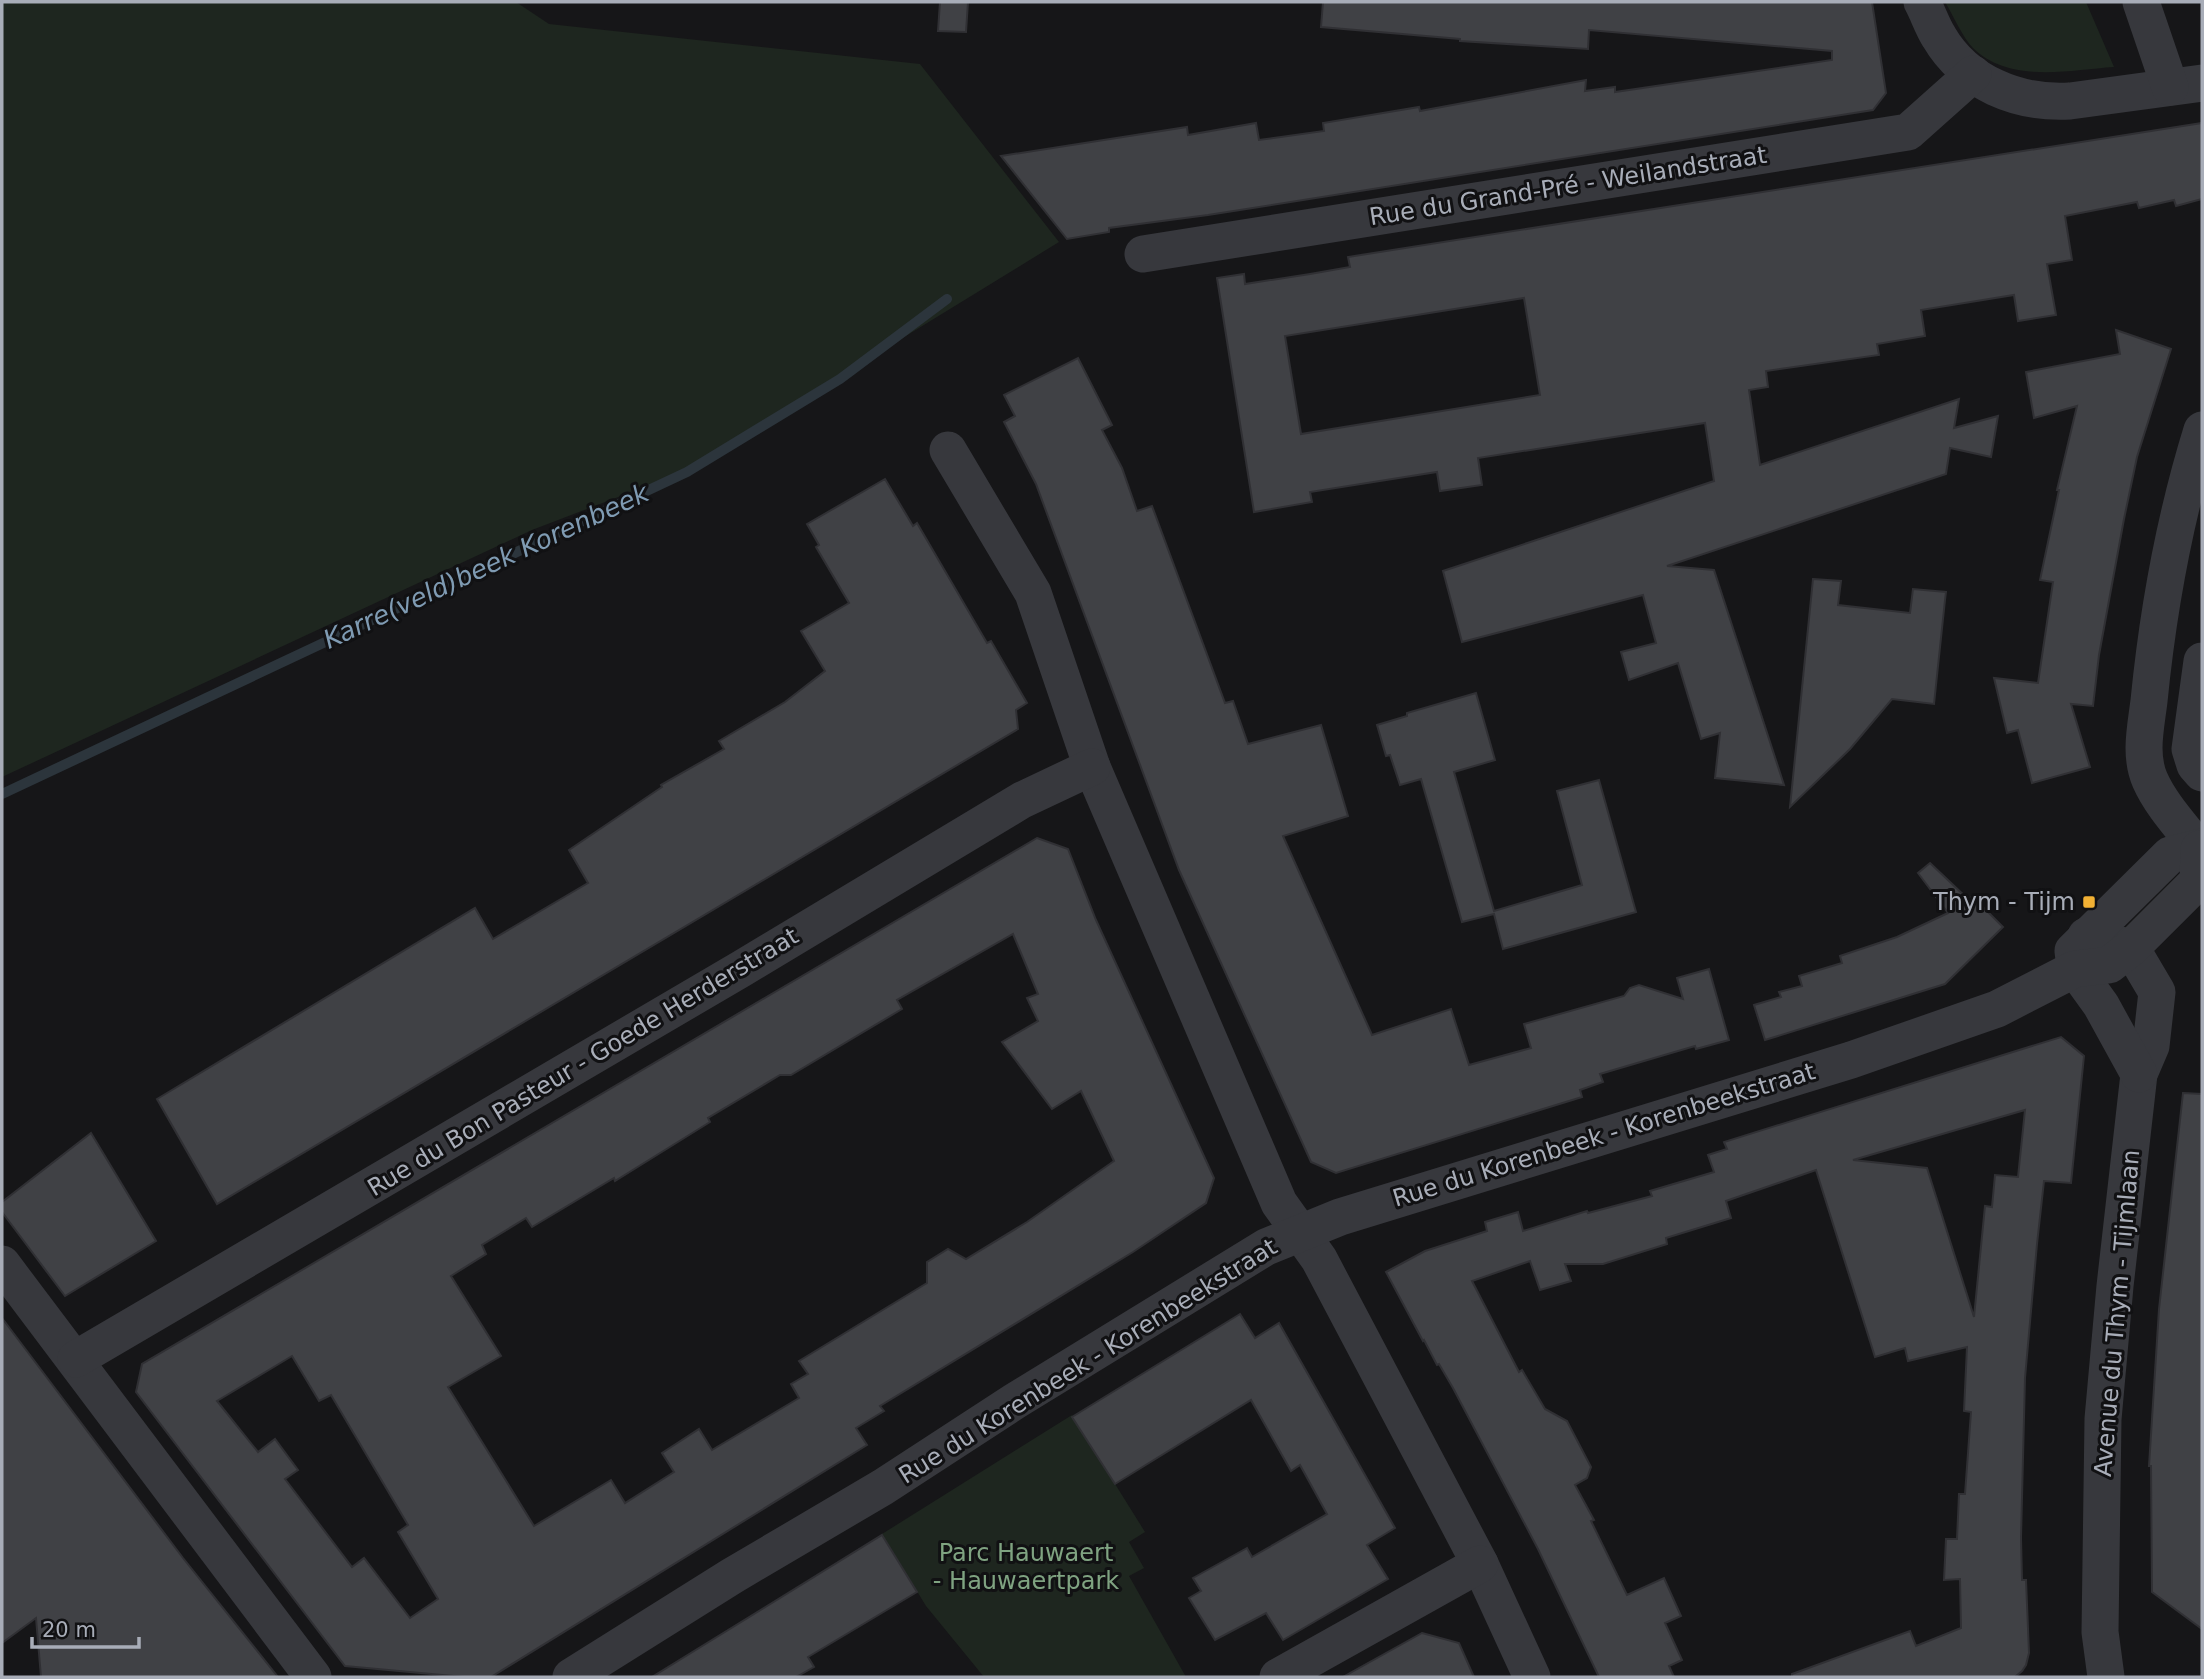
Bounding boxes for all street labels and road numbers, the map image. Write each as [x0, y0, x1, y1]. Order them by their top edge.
street label: Rue du Grand-Pré - Weilandstraat [1367, 141, 1769, 231]
street label: Rue du Bon Pasteur - Goede Herderstraat [363, 922, 803, 1202]
street label: Rue du Korenbeek - Korenbeekstraat [1389, 1057, 1819, 1213]
street label: Avenue du Thym - Tijmlaan [2089, 1148, 2145, 1478]
street label: Rue du Korenbeek - Korenbeekstraat [894, 1232, 1282, 1490]

